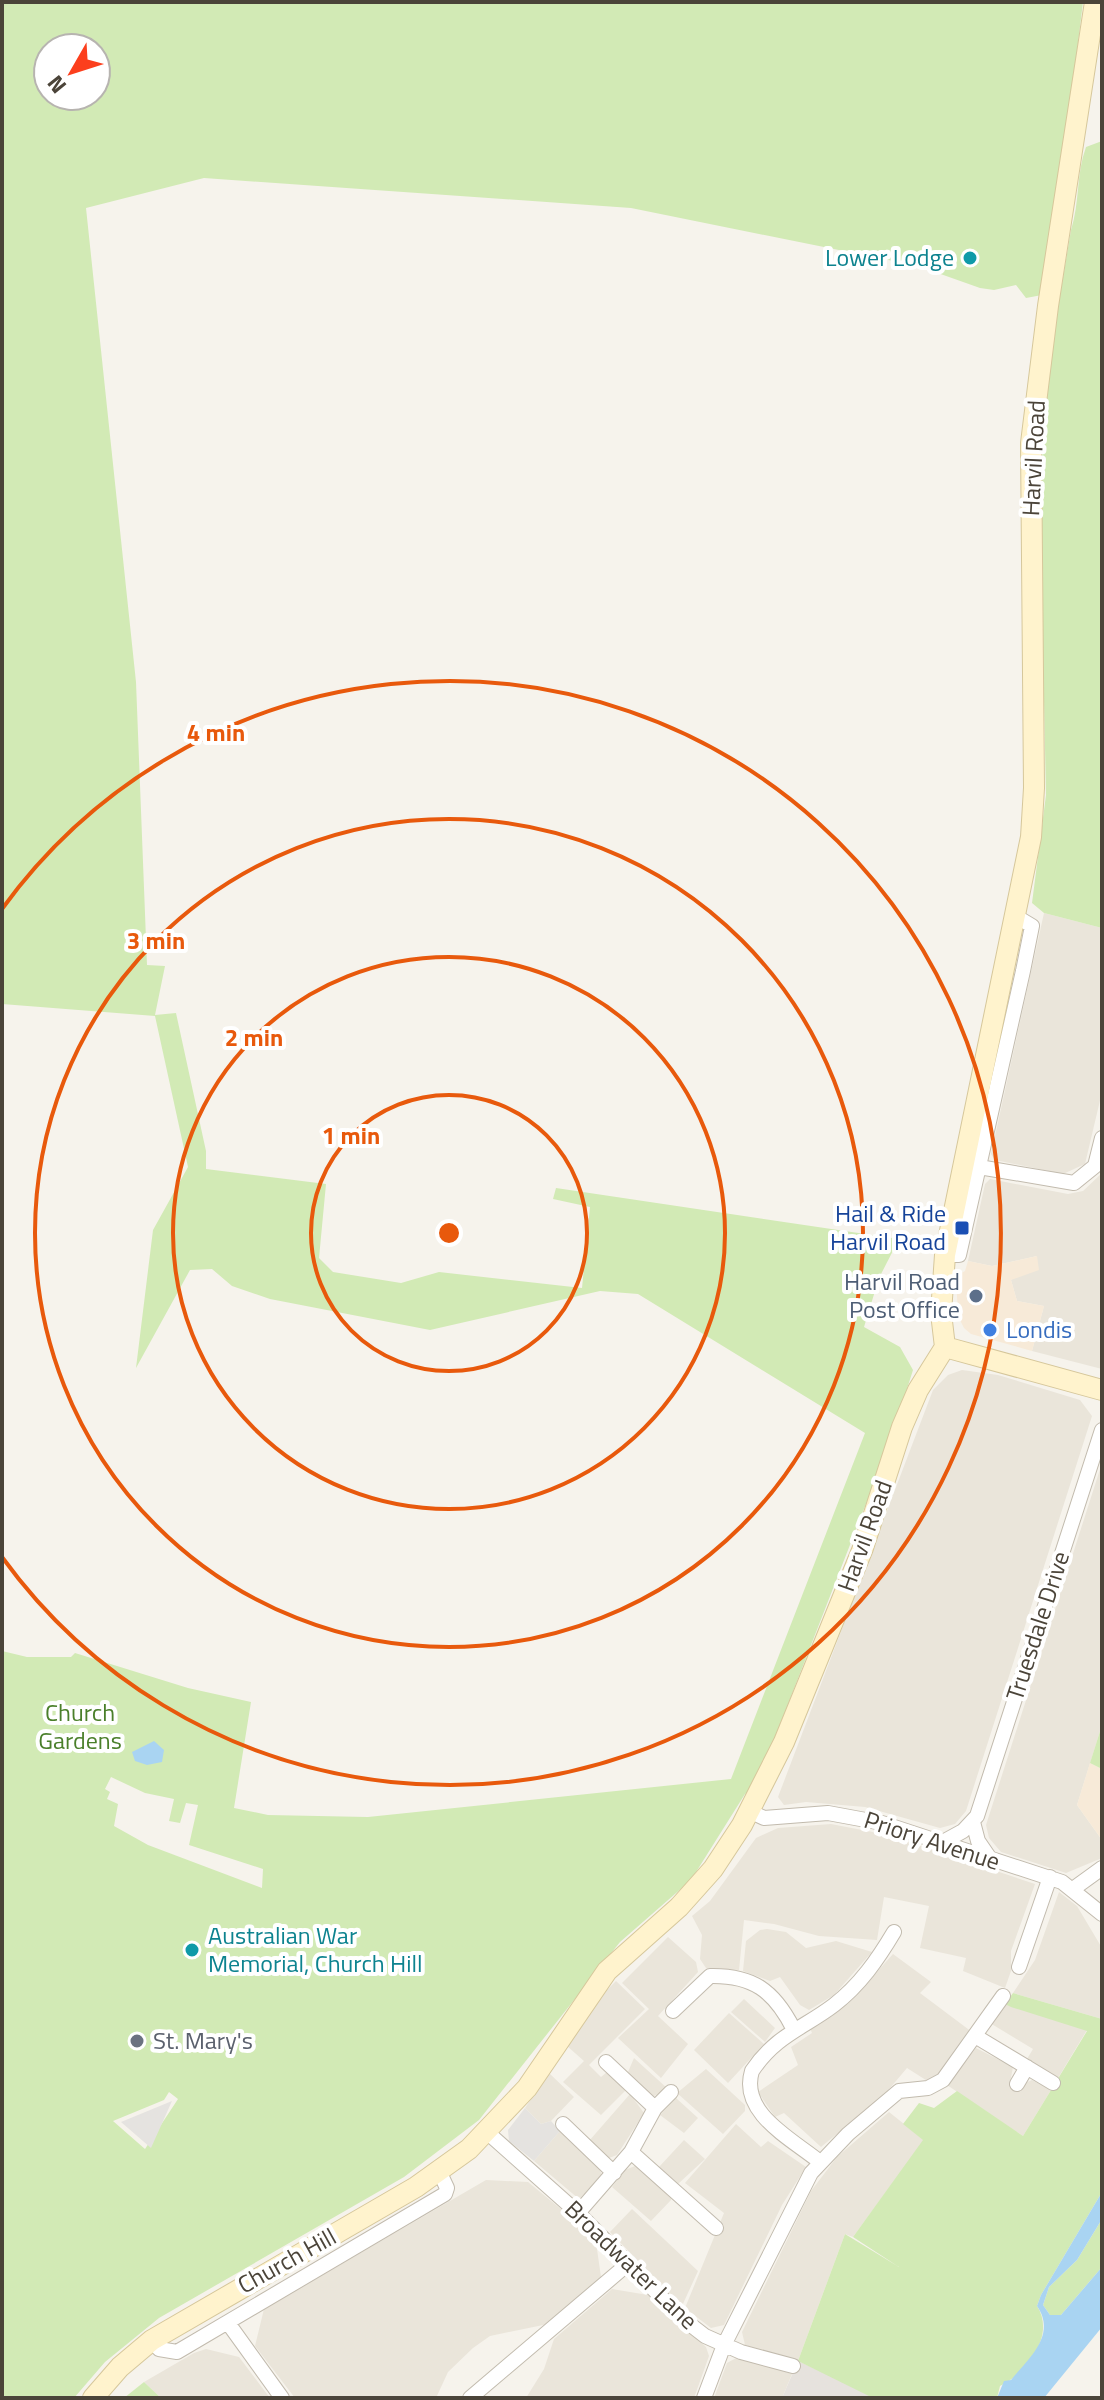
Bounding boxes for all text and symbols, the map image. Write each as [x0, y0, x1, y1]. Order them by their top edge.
north arrow [32, 32, 112, 112]
text: N [38, 68, 74, 101]
place label: Lower Lodge [825, 239, 954, 275]
marker: Lower Lodge [961, 249, 979, 267]
street label: Harvil Road [1012, 399, 1054, 517]
text: 4 min [187, 714, 245, 750]
text: 3 min [127, 922, 185, 958]
text: 2 min [225, 1019, 283, 1055]
text: 1 min [322, 1117, 380, 1153]
place label: Hail & Ride Harvil Road [830, 1195, 946, 1259]
centre of rings [435, 1219, 463, 1247]
marker: Hail & Ride Harvil Road [953, 1219, 971, 1237]
place label: Harvil Road Post Office [844, 1263, 960, 1327]
marker: Harvil Road Post Office [967, 1287, 985, 1305]
place label: Londis [1006, 1311, 1072, 1347]
marker: Londis [981, 1321, 999, 1339]
street label: Harvil Road [827, 1475, 901, 1596]
street label: Truesdale Drive [996, 1546, 1078, 1705]
park label: Church Gardens [38, 1694, 122, 1758]
street label: Priory Avenue [860, 1801, 1005, 1879]
place label: Australian War Memorial, Church Hill [208, 1917, 423, 1981]
marker: Australian War Memorial, Church Hill [183, 1941, 201, 1959]
place label: St. Mary's [153, 2022, 253, 2058]
marker: St. Mary's [128, 2032, 146, 2050]
street label: Broadwater Lane [557, 2191, 706, 2337]
street label: Church Hill [231, 2218, 342, 2302]

